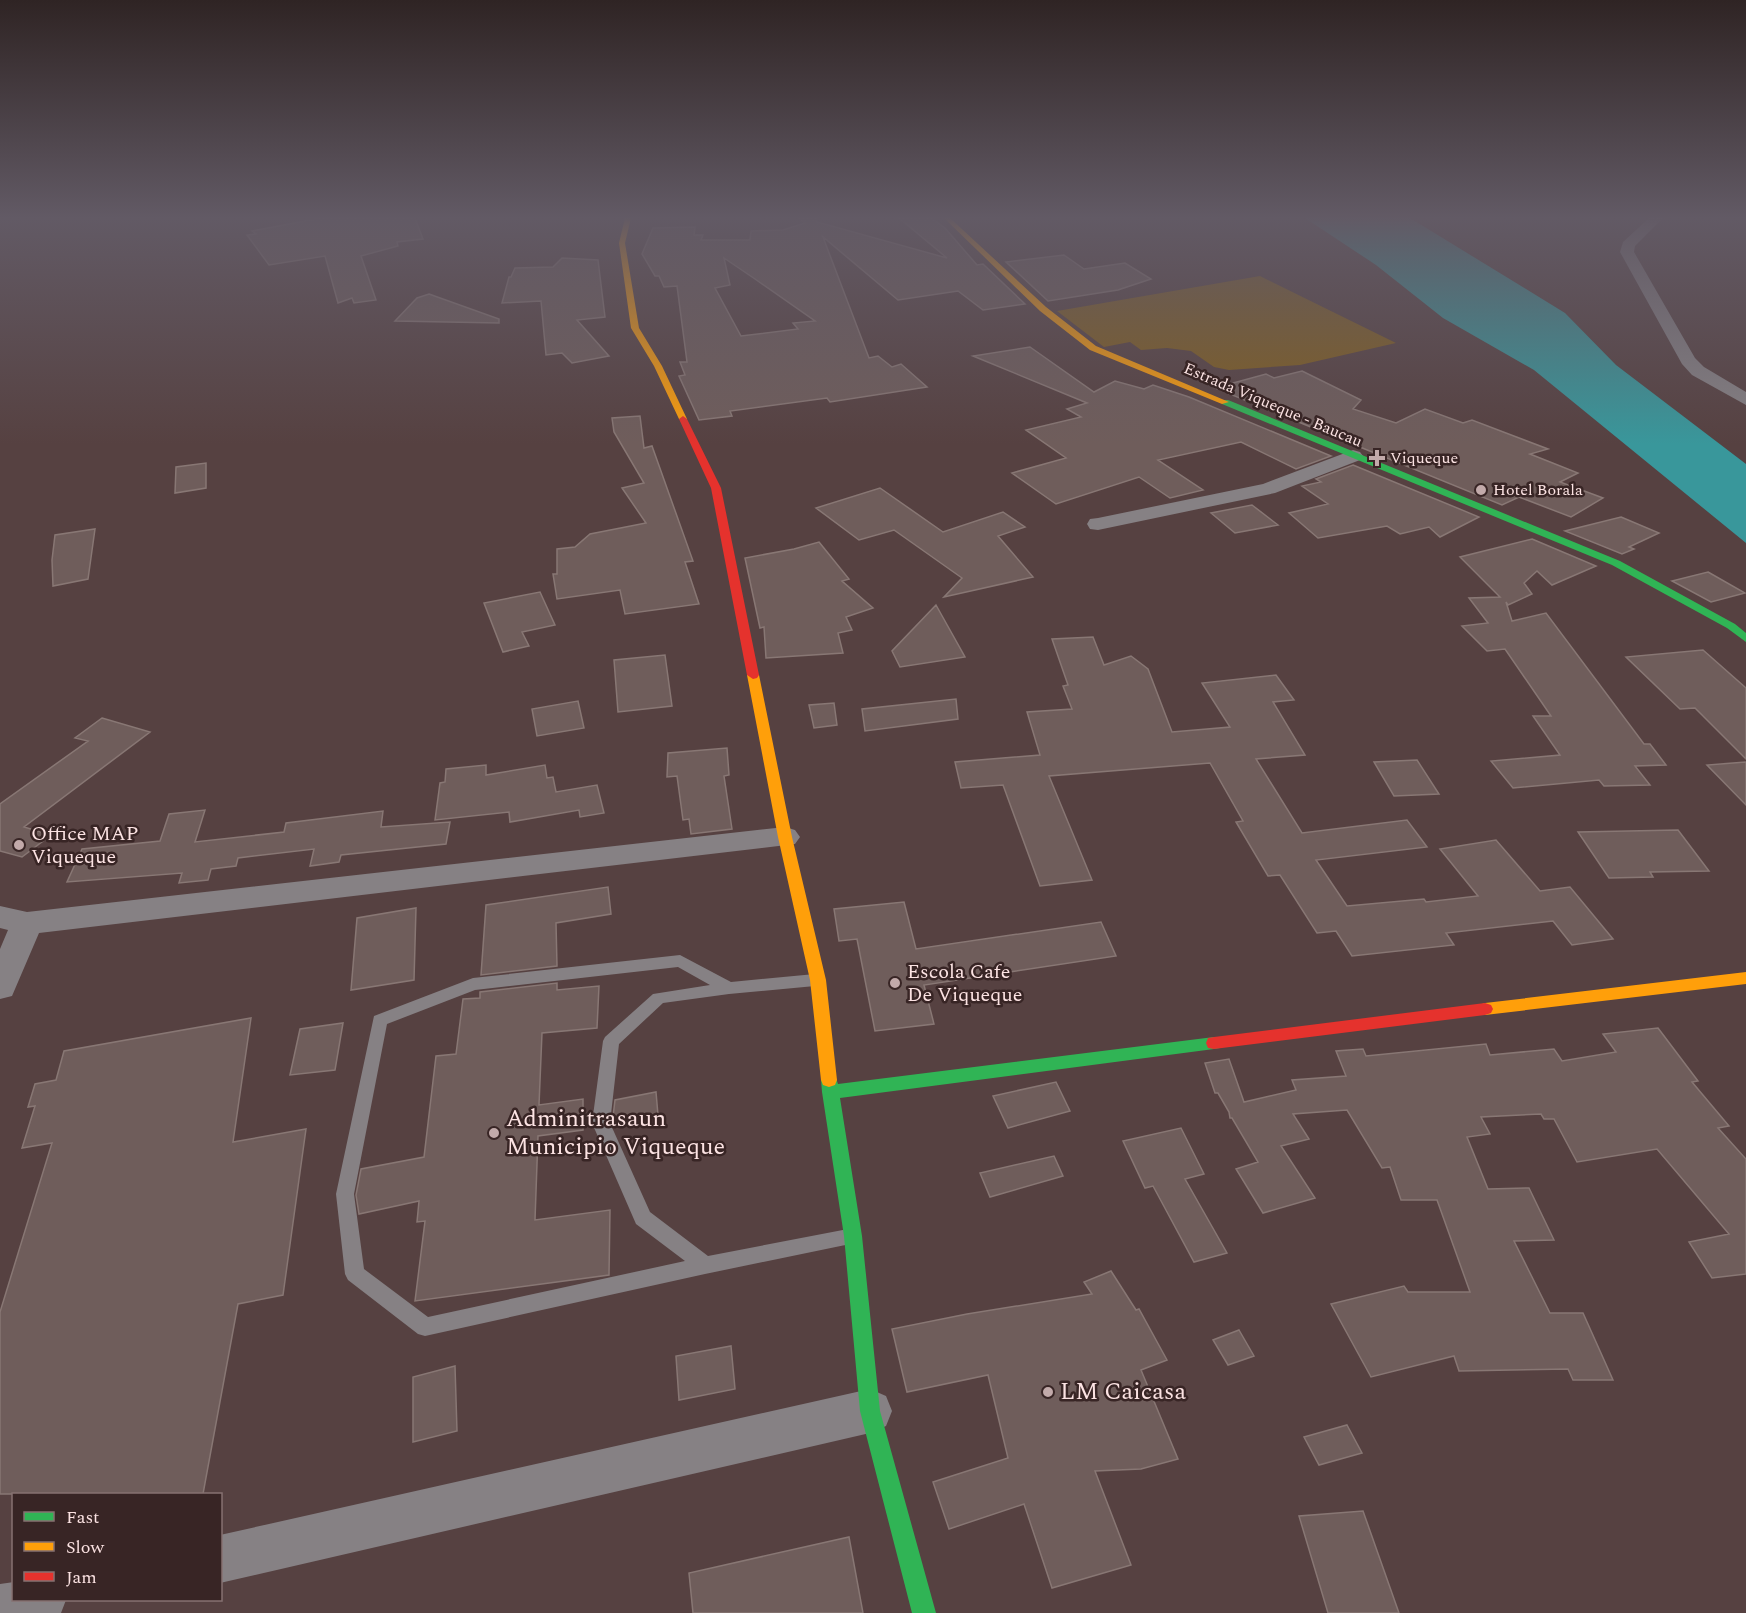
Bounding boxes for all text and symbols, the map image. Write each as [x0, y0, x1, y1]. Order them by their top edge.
street label: Estrada Viqueque - Baucau [1180, 356, 1366, 454]
place label: Viqueque [1390, 446, 1458, 470]
marker: Viqueque [1368, 449, 1386, 467]
place label: Hotel Borala [1493, 478, 1583, 502]
marker: Hotel Borala [1474, 483, 1488, 497]
place label: Office MAP Viqueque [31, 819, 138, 872]
marker: Office MAP Viqueque [12, 838, 26, 852]
place label: Escola Cafe De Viqueque [907, 957, 1022, 1010]
marker: Escola Cafe De Viqueque [888, 976, 902, 990]
place label: Adminitrasaun Municipio Viqueque [506, 1101, 725, 1165]
marker: Adminitrasaun Municipio Viqueque [487, 1126, 501, 1140]
place label: LM Caicasa [1060, 1374, 1186, 1410]
marker: LM Caicasa [1041, 1385, 1055, 1399]
legend [12, 1493, 222, 1601]
text: Fast [66, 1504, 99, 1531]
text: Slow [66, 1534, 105, 1561]
text: Jam [66, 1564, 97, 1591]

